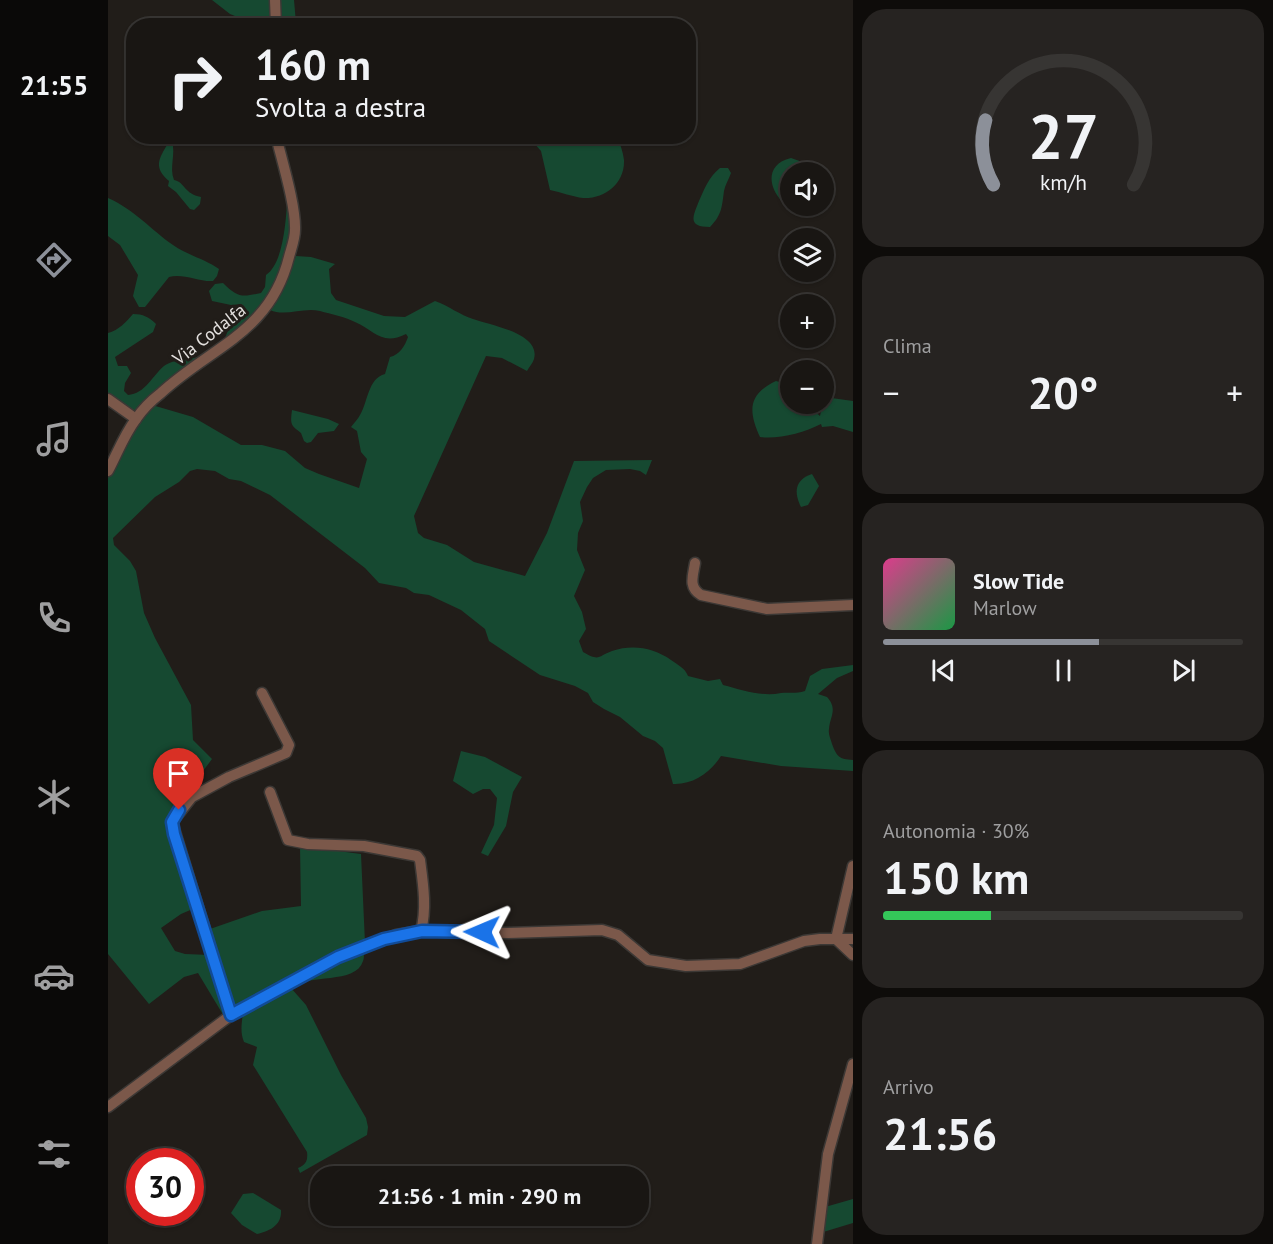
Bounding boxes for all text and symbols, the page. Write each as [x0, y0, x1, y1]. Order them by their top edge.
text: 160 m [255, 37, 371, 92]
icon: right [156, 42, 234, 120]
text: 21:55 [20, 68, 88, 102]
text: Svolta a destra [255, 90, 426, 124]
text: 27 [1028, 95, 1098, 176]
map controls [780, 162, 834, 414]
button: sound [780, 162, 834, 216]
text: km/h [1039, 168, 1086, 196]
button: layers [780, 228, 834, 282]
icon: directions [33, 239, 75, 281]
button: + [780, 294, 834, 348]
street label: Via Codalfa [167, 298, 250, 370]
text: Clima [883, 333, 932, 359]
button: − [780, 360, 834, 414]
text: 20° [1028, 363, 1098, 421]
text: − [883, 371, 900, 414]
text: + [1226, 371, 1243, 414]
icon: music [33, 418, 75, 460]
text: Slow Tide [973, 567, 1064, 595]
text: Marlow [973, 595, 1037, 621]
icon: phone [33, 597, 75, 639]
icon: previous [927, 654, 960, 687]
icon: pause [1047, 654, 1080, 687]
icon: next [1167, 654, 1200, 687]
pin [153, 748, 204, 810]
icon: arrive [162, 757, 195, 790]
icon: climate [33, 776, 75, 818]
text: Autonomia · 30% [883, 818, 1029, 844]
text: 150 km [883, 848, 1029, 906]
position arrow [450, 900, 514, 964]
icon: car [33, 955, 75, 997]
text: Arrivo [883, 1074, 934, 1100]
text: 21:56 [883, 1104, 997, 1162]
icon: filters [33, 1133, 75, 1175]
speed limit sign: 30 [126, 1148, 204, 1226]
text: 21:56 · 1 min · 290 m [378, 1182, 581, 1210]

